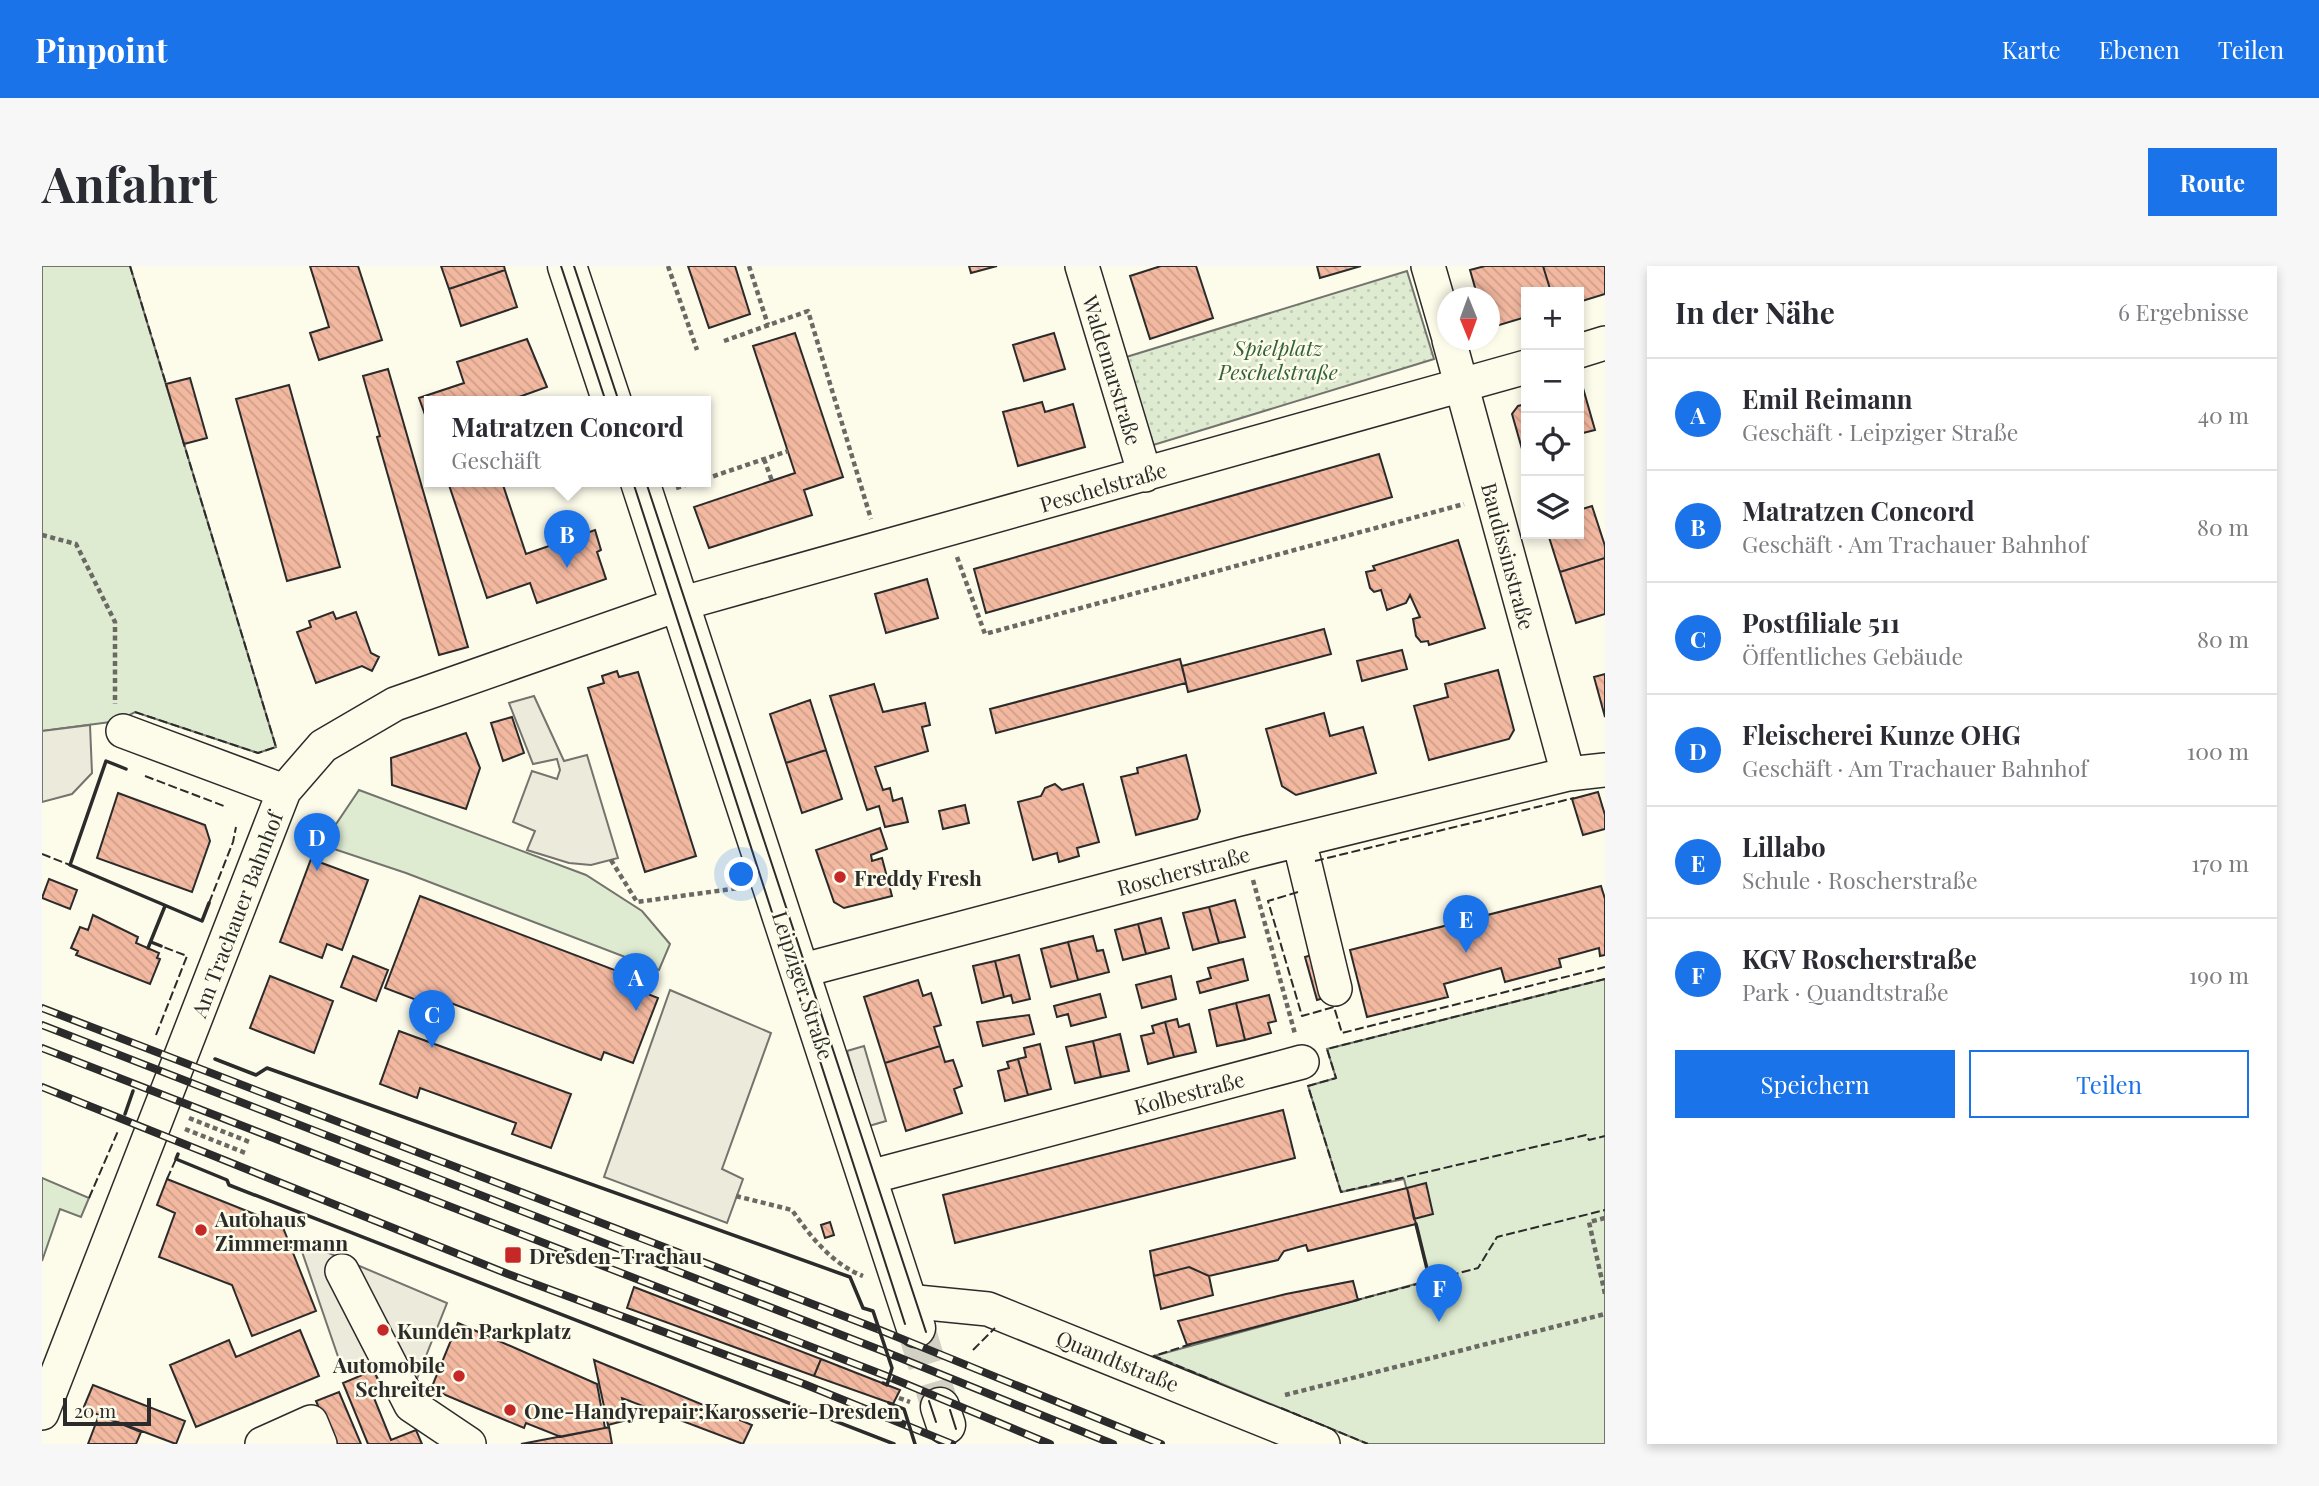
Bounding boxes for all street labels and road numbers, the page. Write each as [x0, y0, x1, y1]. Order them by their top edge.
street label: Waldemarstraße [1077, 291, 1149, 448]
street label: Peschelstraße [1036, 455, 1170, 517]
street label: Baudissinstraße [1476, 479, 1542, 633]
street label: Am Trachauer Bahnhof [183, 805, 289, 1022]
street label: Roscherstraße [1113, 839, 1253, 901]
street label: Leipziger Straße [767, 907, 841, 1063]
street label: Kolbestraße [1131, 1064, 1247, 1120]
street label: Quandtstraße [1053, 1323, 1183, 1397]

